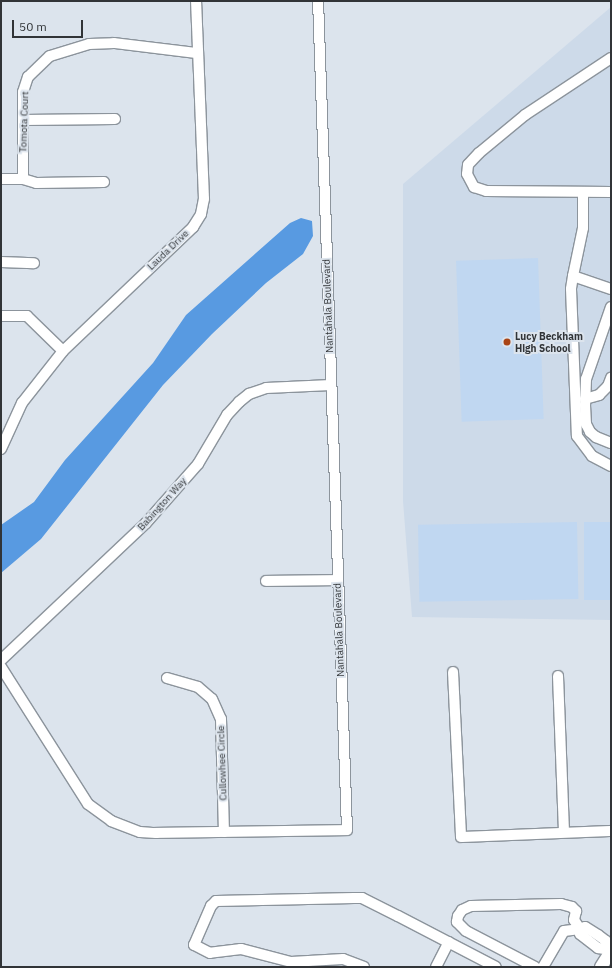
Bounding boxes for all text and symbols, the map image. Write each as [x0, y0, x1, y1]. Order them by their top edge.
scale bar [14, 12, 85, 38]
text: 50 m [19, 19, 47, 34]
street label: Tomota Court [17, 91, 31, 153]
street label: Lauda Drive [145, 227, 191, 273]
street label: Nantahala Boulevard [320, 259, 336, 353]
place label: Lucy Beckham High School [515, 330, 583, 354]
marker: Lucy Beckham High School [502, 337, 512, 347]
street label: Babington Way [135, 475, 189, 533]
street label: Nantahala Boulevard [331, 583, 347, 677]
street label: Cullowhee Circle [215, 725, 229, 801]

